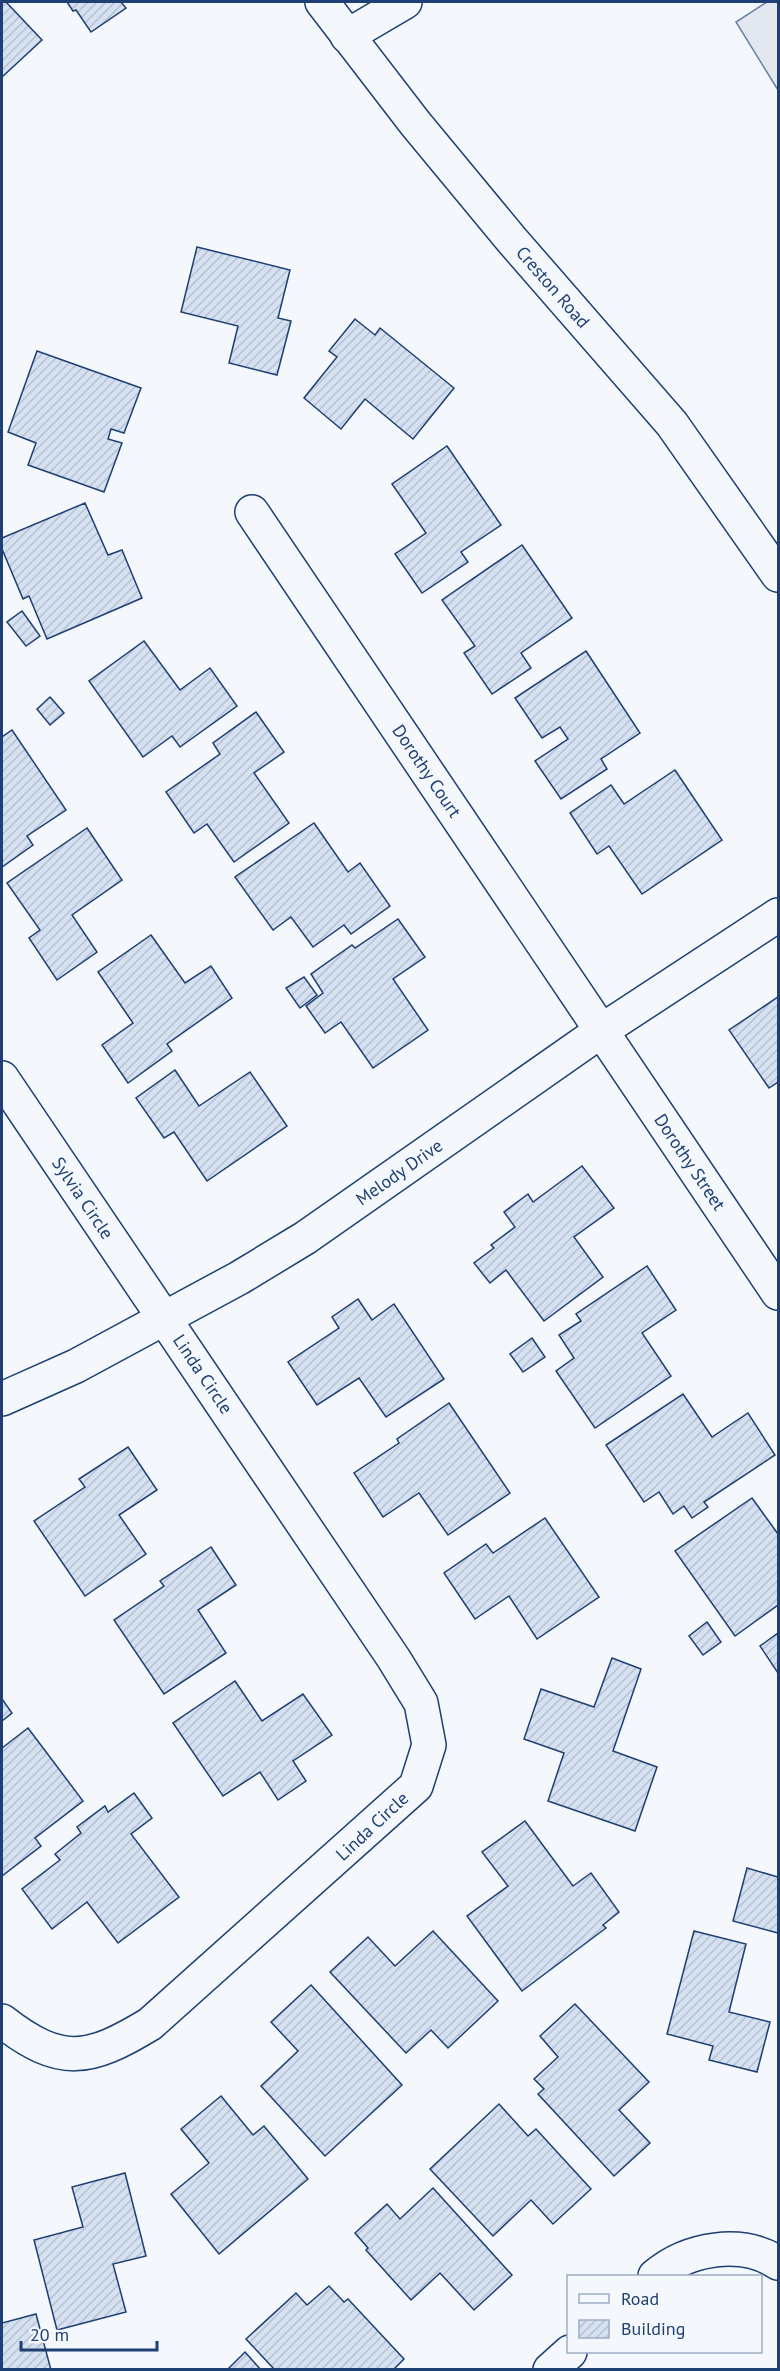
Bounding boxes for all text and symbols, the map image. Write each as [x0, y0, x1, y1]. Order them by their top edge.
street label: Creston Road [511, 241, 595, 333]
street label: Dorothy Court [387, 720, 467, 822]
street label: Dorothy Street [649, 1109, 731, 1215]
street label: Melody Drive [351, 1134, 447, 1210]
street label: Sylvia Circle [47, 1153, 119, 1243]
street label: Linda Circle [168, 1330, 238, 1418]
street label: Linda Circle [331, 1787, 413, 1865]
legend [567, 2275, 762, 2353]
text: Road [621, 2287, 659, 2310]
scale bar [21, 2314, 158, 2352]
text: Building [621, 2317, 685, 2340]
text: 20 m [30, 2323, 69, 2346]

